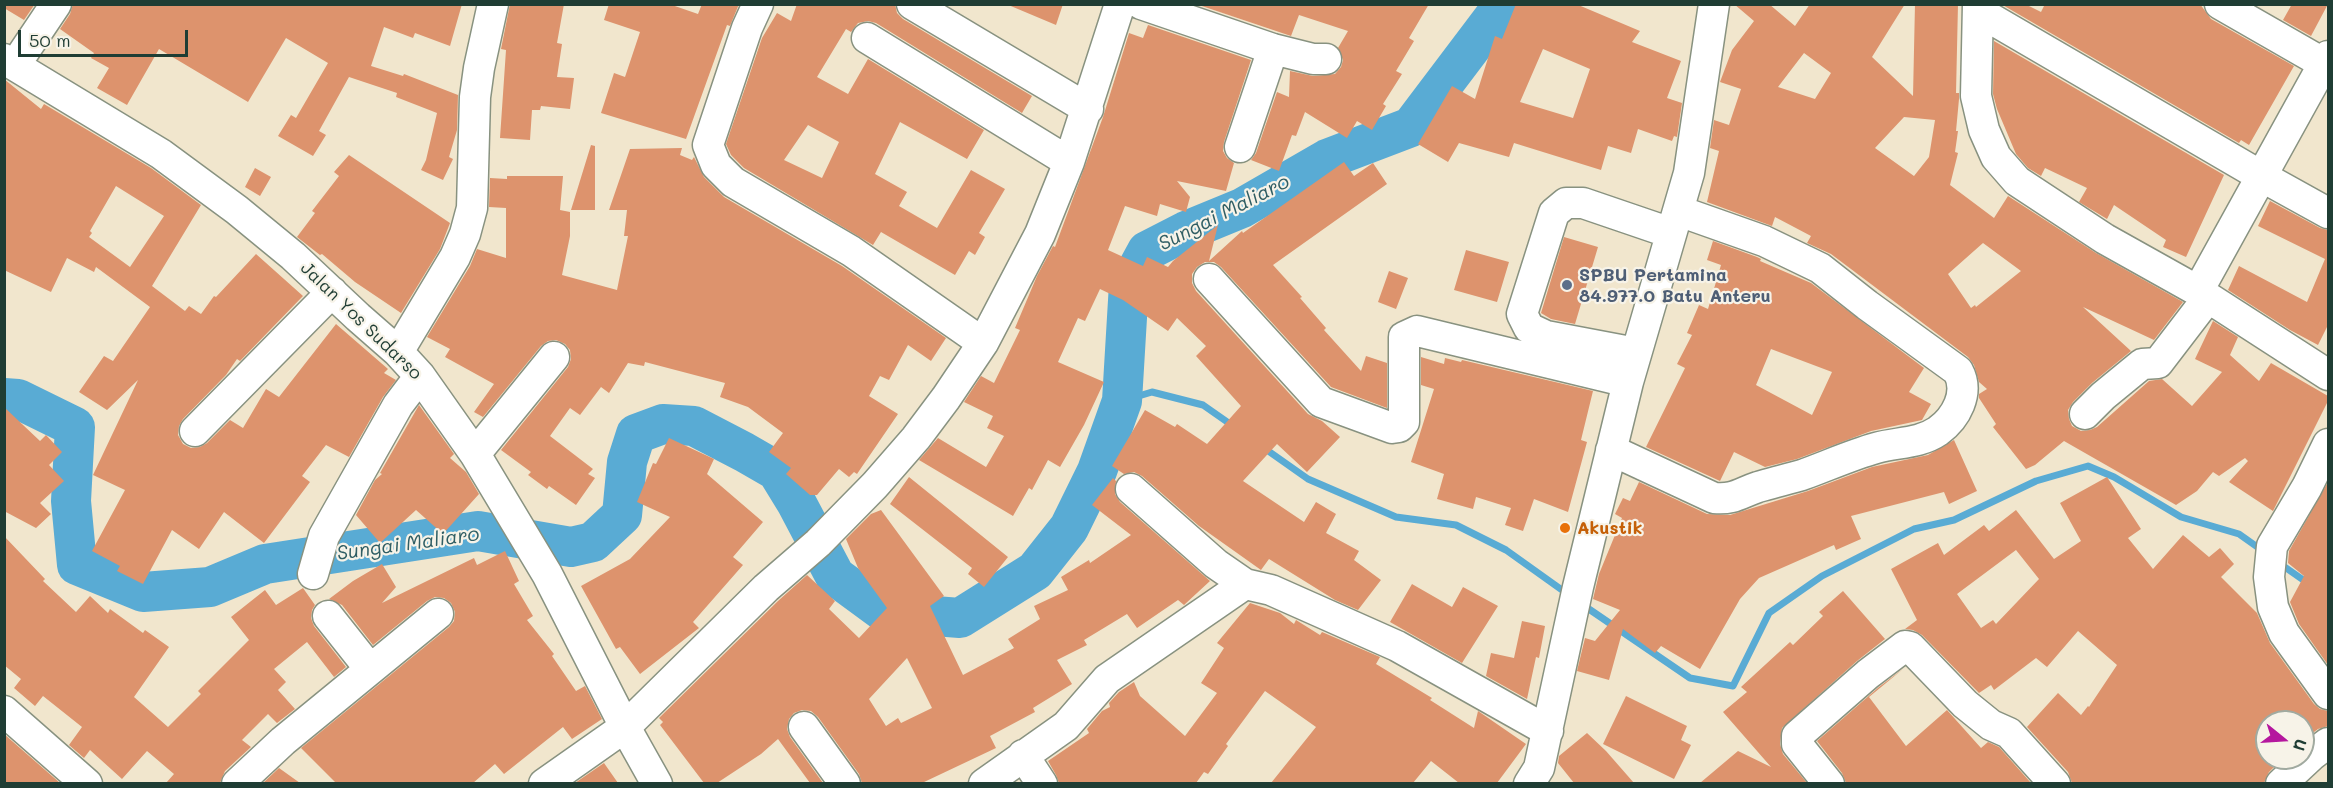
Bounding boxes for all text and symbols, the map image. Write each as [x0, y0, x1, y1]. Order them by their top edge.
scale bar [21, 18, 190, 56]
text: 50 m [29, 28, 71, 52]
water label: Sungai Maliaro [1155, 170, 1293, 256]
street label: Jalan Yos Sudarso [296, 257, 426, 385]
place label: SPBU Pertamina 84.977.0 Batu Anteru [1579, 264, 1771, 306]
marker: SPBU Pertamina 84.977.0 Batu Anteru [1560, 278, 1574, 292]
place label: Akustik [1577, 517, 1642, 539]
marker: Akustik [1558, 521, 1572, 535]
water label: Sungai Maliaro [335, 522, 481, 566]
north arrow [2255, 710, 2315, 770]
text: U [2289, 736, 2312, 754]

